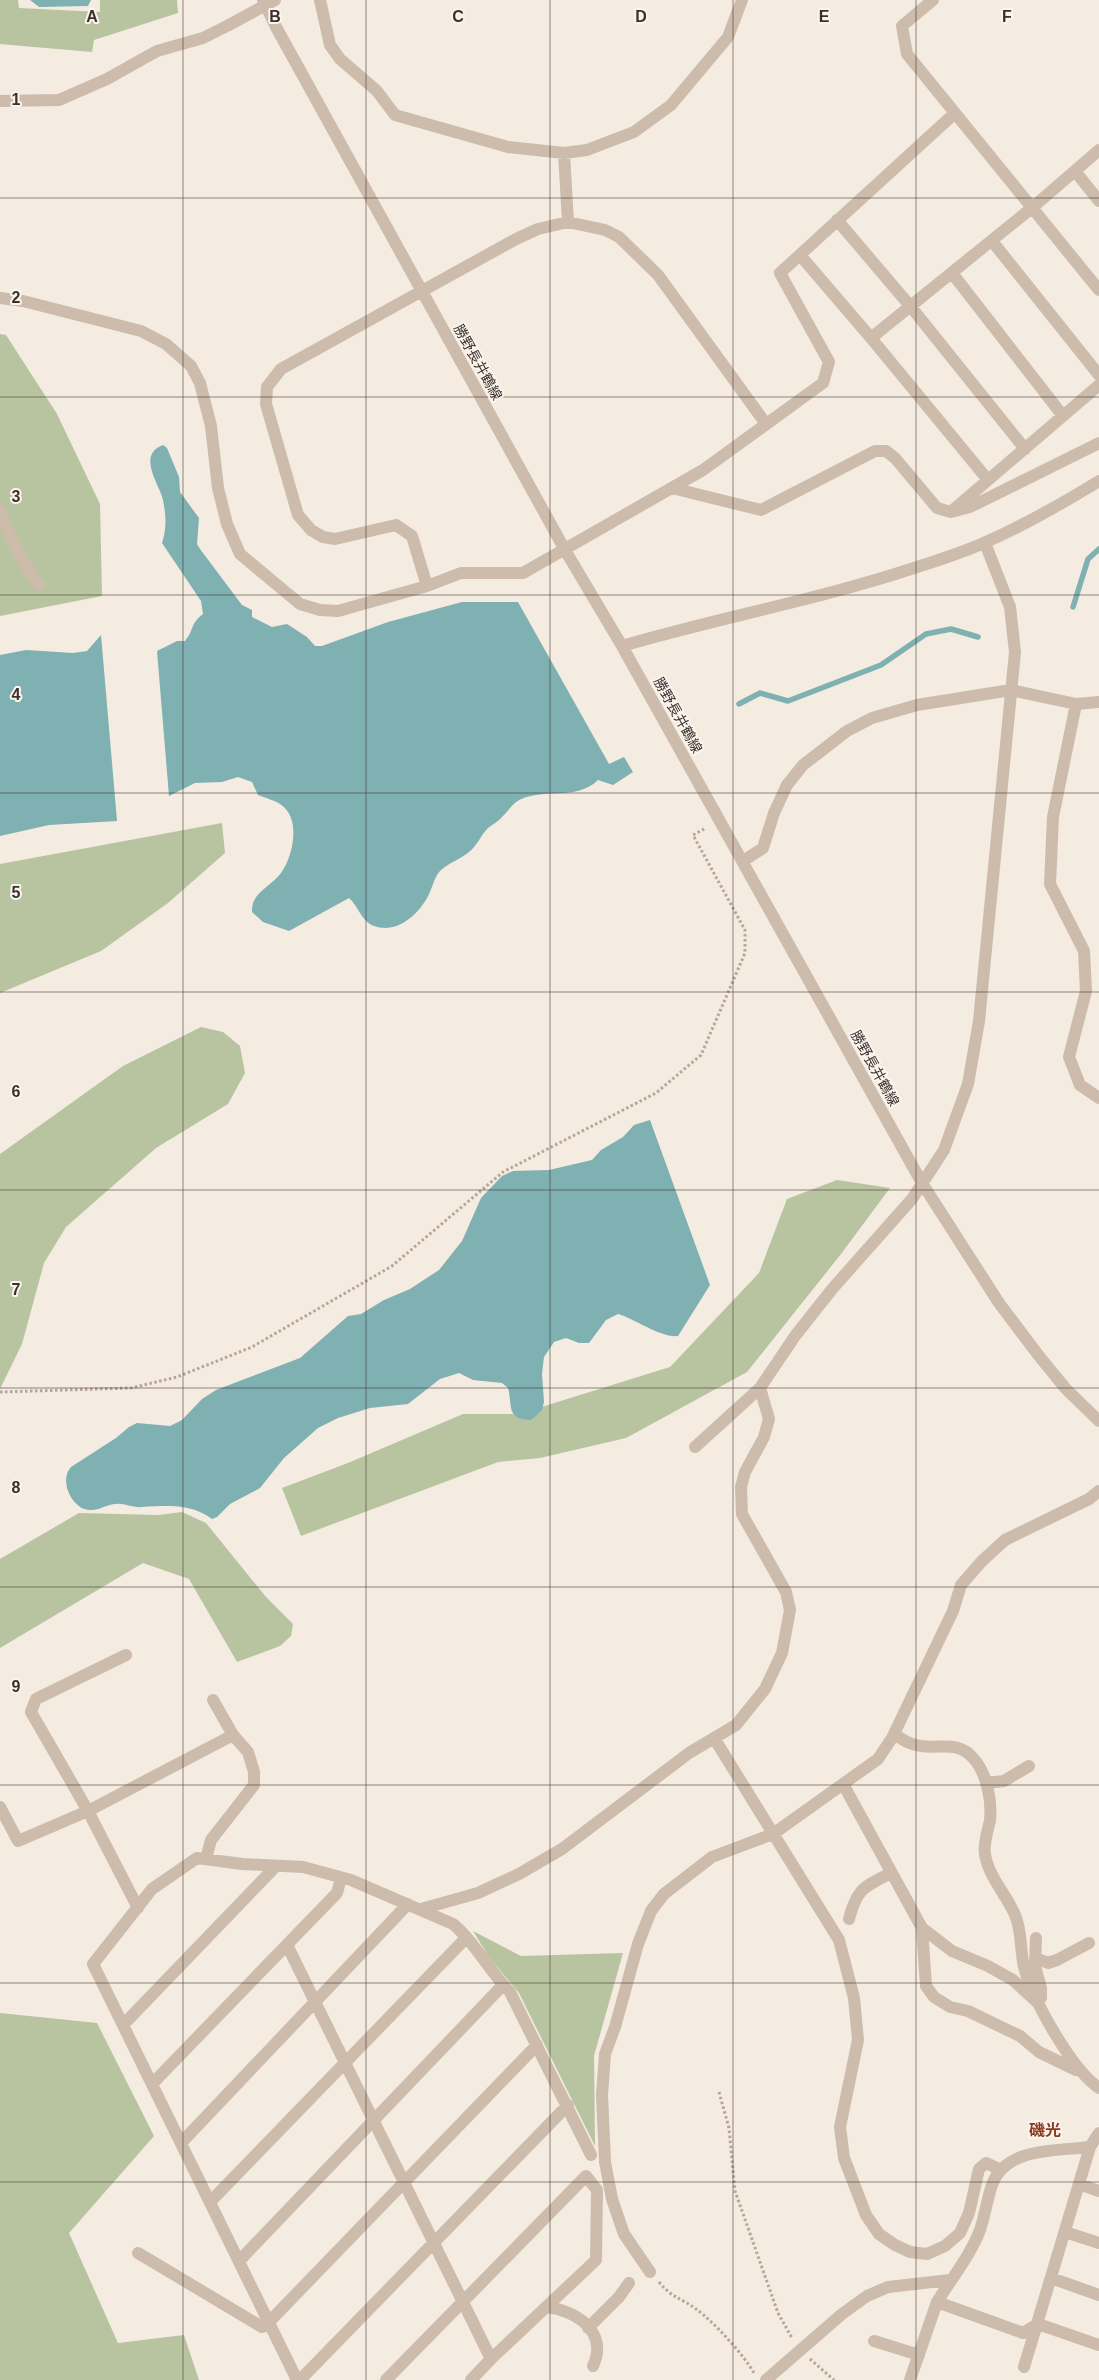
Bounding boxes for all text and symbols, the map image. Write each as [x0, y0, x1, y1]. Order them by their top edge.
text: A [86, 8, 98, 25]
text: B [269, 8, 281, 25]
text: C [452, 8, 464, 25]
text: D [635, 8, 647, 25]
text: E [819, 8, 830, 25]
text: F [1002, 8, 1012, 25]
text: 1 [12, 91, 21, 108]
text: 2 [12, 289, 21, 306]
street label: 勝野長井鶴線 [451, 321, 505, 403]
text: 3 [12, 488, 21, 505]
street label: 勝野長井鶴線 [651, 674, 705, 756]
text: 4 [12, 686, 21, 703]
text: 5 [12, 884, 21, 901]
street label: 勝野長井鶴線 [848, 1027, 902, 1109]
text: 6 [12, 1083, 21, 1100]
text: 7 [12, 1281, 21, 1298]
text: 8 [12, 1479, 21, 1496]
text: 9 [12, 1678, 21, 1695]
district label: 磯光 [1029, 2122, 1061, 2139]

